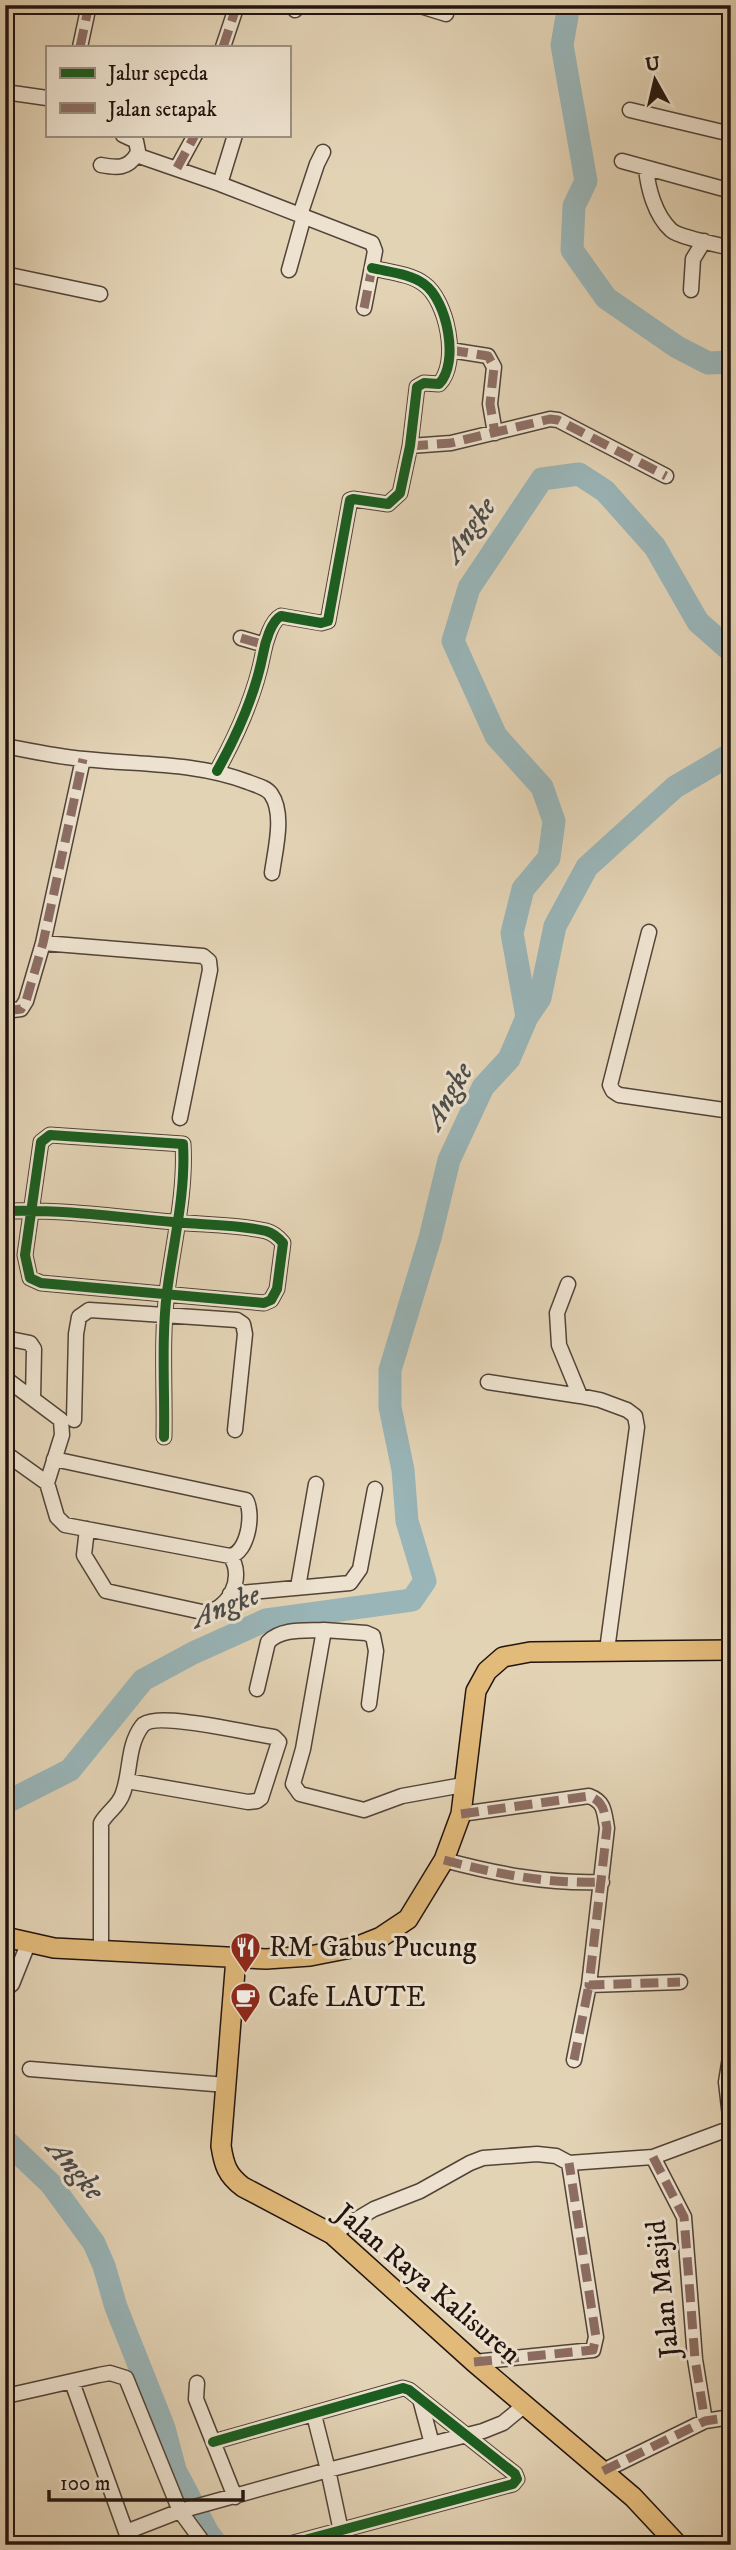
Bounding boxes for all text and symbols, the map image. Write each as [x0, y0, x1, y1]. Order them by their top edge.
legend [46, 46, 290, 136]
north arrow [620, 46, 690, 116]
text: U [644, 52, 662, 77]
text: Jalur sepeda [106, 61, 208, 87]
text: Jalan setapak [106, 97, 217, 123]
water label: Angke [433, 490, 505, 572]
water label: Angke [414, 1056, 483, 1138]
water label: Angke [184, 1576, 266, 1638]
restaurant icon: RM Gabus Pucung [229, 1930, 263, 1974]
place label: RM Gabus Pucung [269, 1930, 477, 1965]
cafe icon: Cafe LAUTE [228, 1980, 262, 2024]
place label: Cafe LAUTE [268, 1980, 426, 2015]
water label: Angke [36, 2129, 112, 2209]
street label: Jalan Raya Kalisuren [326, 2194, 528, 2372]
street label: Jalan Masjid [638, 2218, 688, 2362]
scale bar [49, 2459, 243, 2503]
text: 100 m [60, 2471, 111, 2497]

